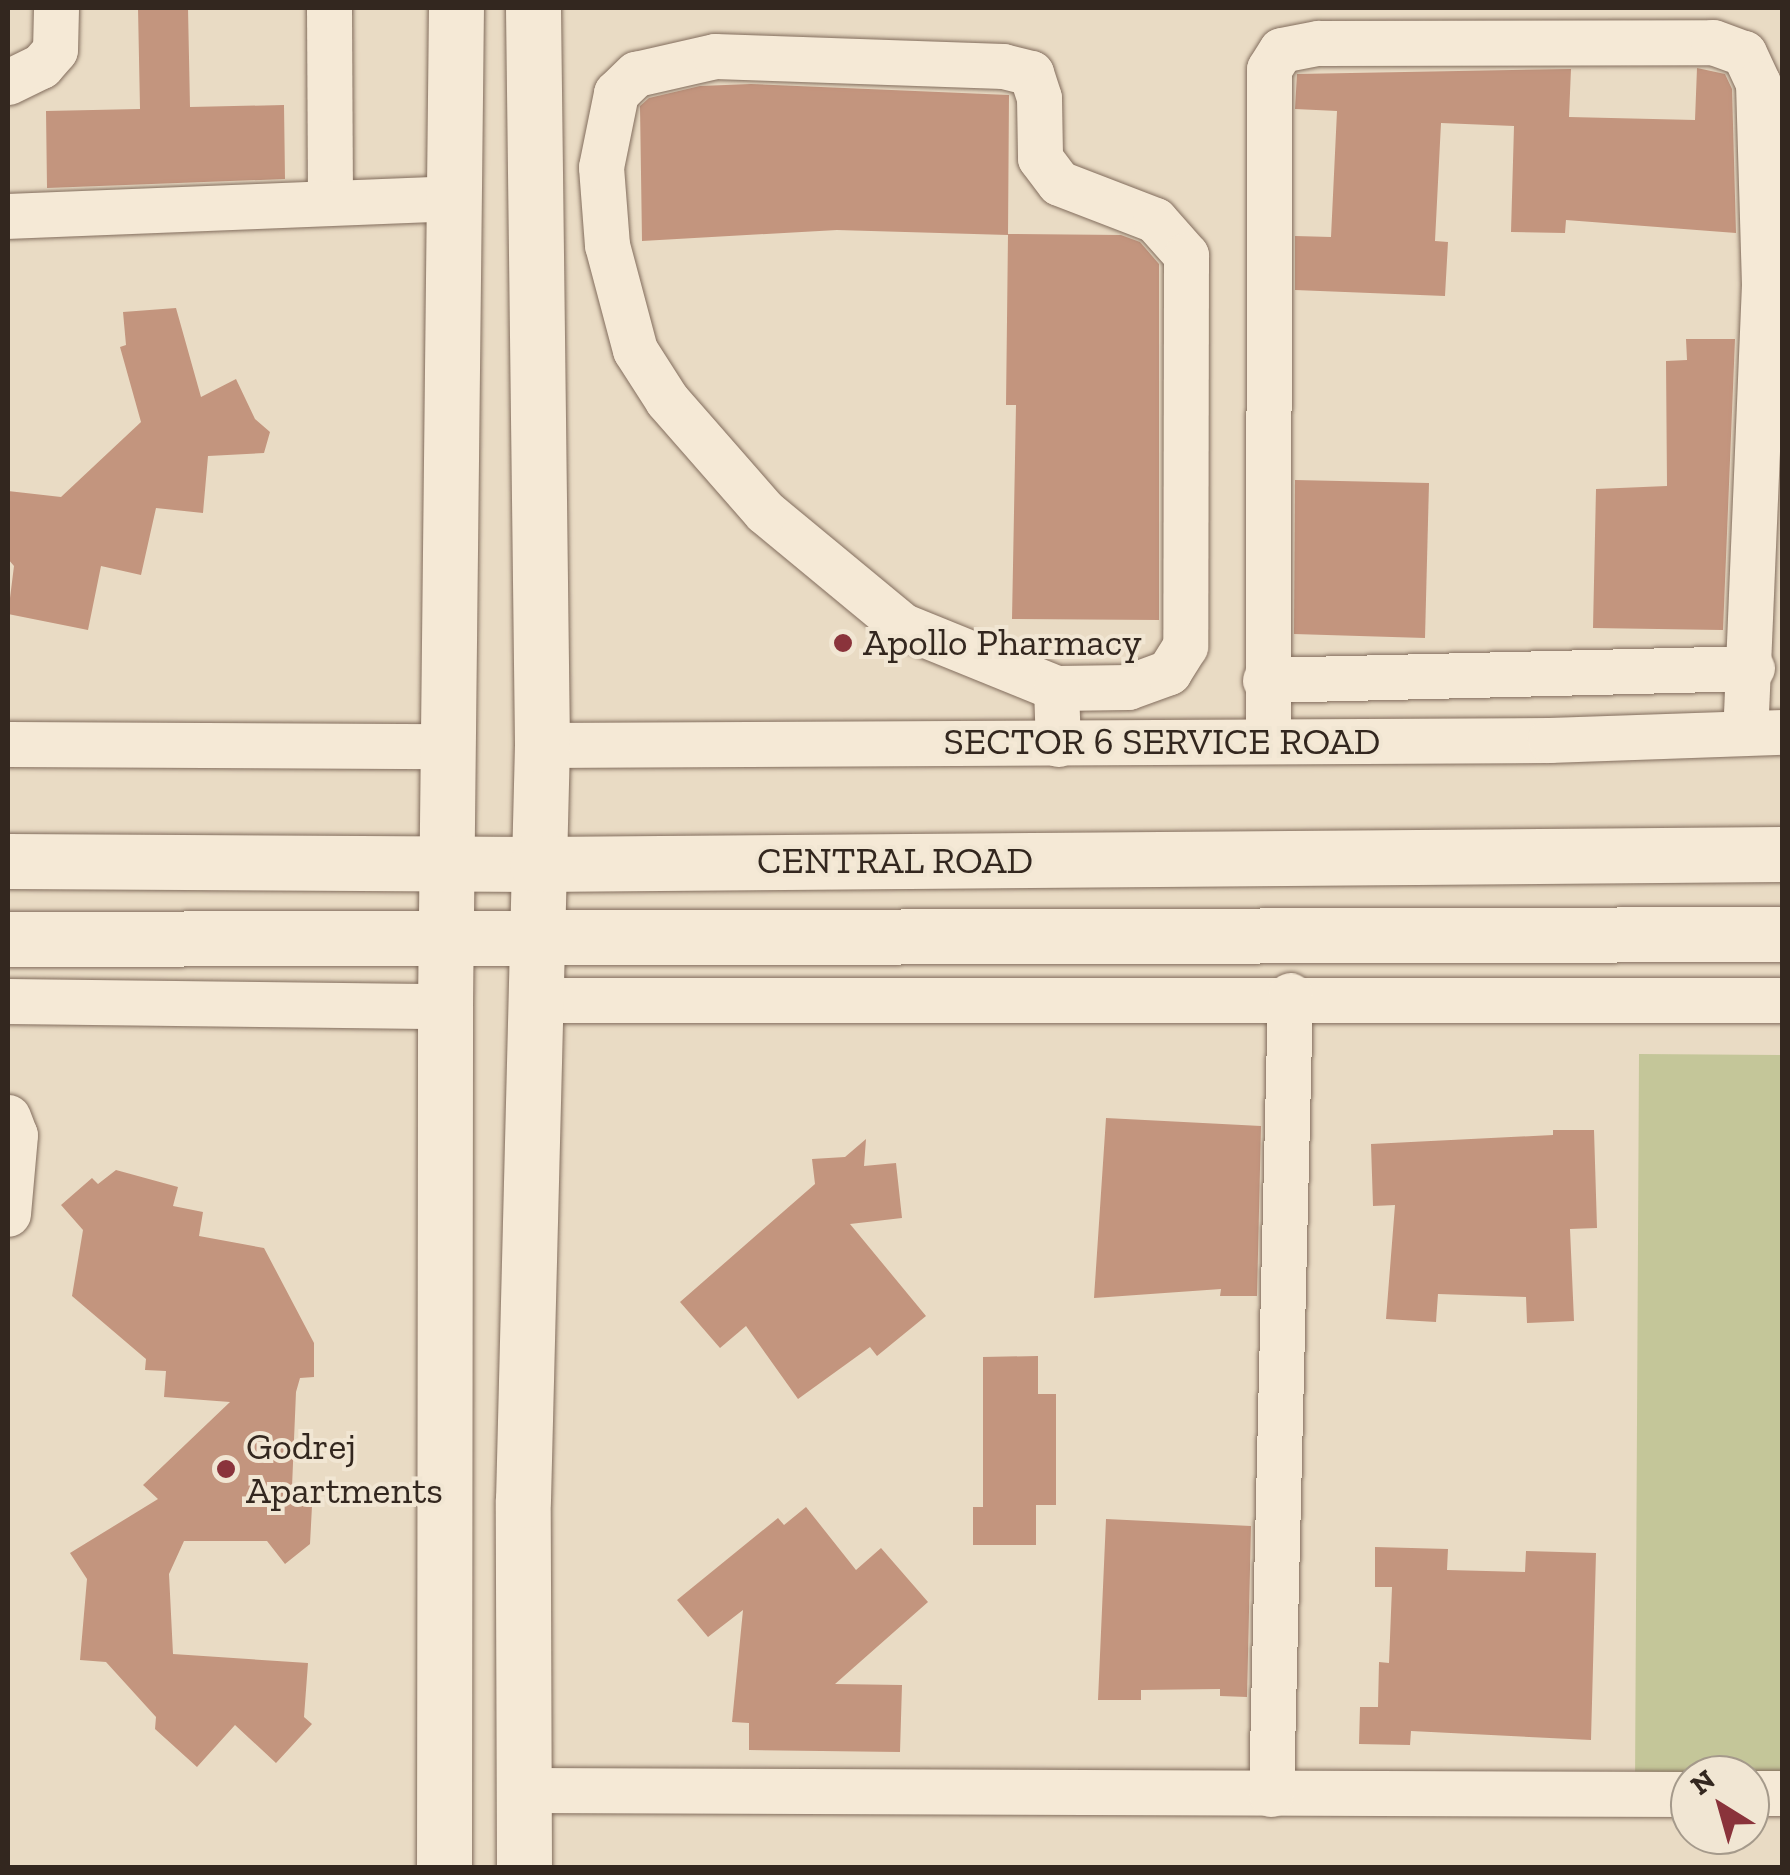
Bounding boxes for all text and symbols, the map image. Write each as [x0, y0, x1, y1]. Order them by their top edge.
place label: Apollo Pharmacy [863, 620, 1142, 666]
marker: Apollo Pharmacy [832, 632, 854, 654]
street label: SECTOR 6 SERVICE ROAD [944, 719, 1380, 765]
street label: CENTRAL ROAD [756, 838, 1034, 884]
place label: Godrej Apartments [246, 1424, 443, 1514]
marker: Godrej Apartments [215, 1458, 237, 1480]
north arrow [1670, 1755, 1770, 1855]
text: N [1684, 1763, 1721, 1802]

